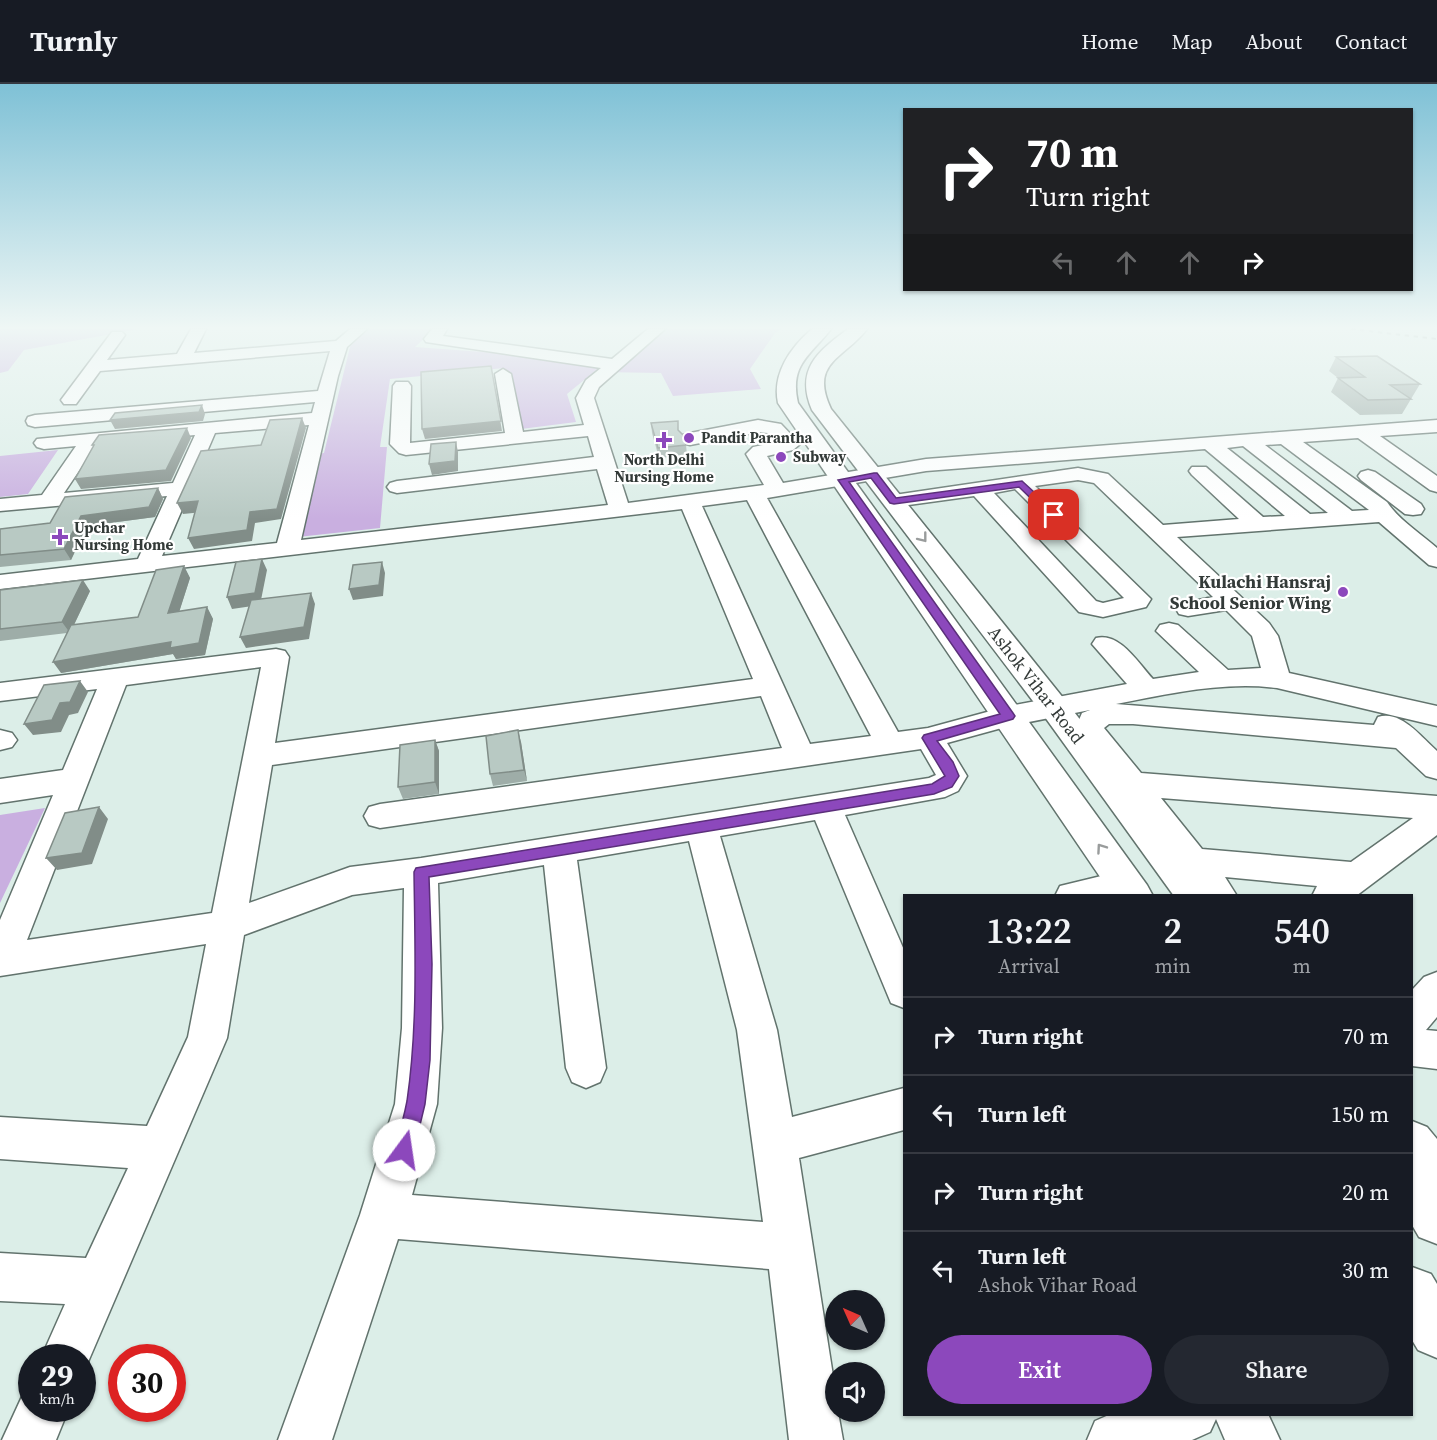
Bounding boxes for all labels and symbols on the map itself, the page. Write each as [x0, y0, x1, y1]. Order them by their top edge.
place label: Pandit Parantha [701, 427, 814, 448]
marker: North Delhi Nursing Home [655, 431, 673, 449]
marker: Pandit Parantha [682, 431, 696, 445]
place label: Subway [793, 446, 846, 467]
place label: North Delhi Nursing Home [614, 449, 714, 487]
marker: Subway [774, 450, 788, 464]
pin [1028, 489, 1079, 540]
place label: Upchar Nursing Home [74, 517, 174, 555]
marker: Upchar Nursing Home [51, 528, 69, 546]
one-way arrow [915, 531, 926, 542]
place label: Kulachi Hansraj School Senior Wing [1170, 569, 1331, 615]
marker: Kulachi Hansraj School Senior Wing [1336, 585, 1350, 599]
street label: Ashok Vihar Road [983, 621, 1090, 749]
one-way arrow [1097, 843, 1108, 854]
position arrow [372, 1118, 436, 1182]
north arrow [825, 1290, 885, 1350]
speed limit sign: 30 [108, 1344, 186, 1422]

